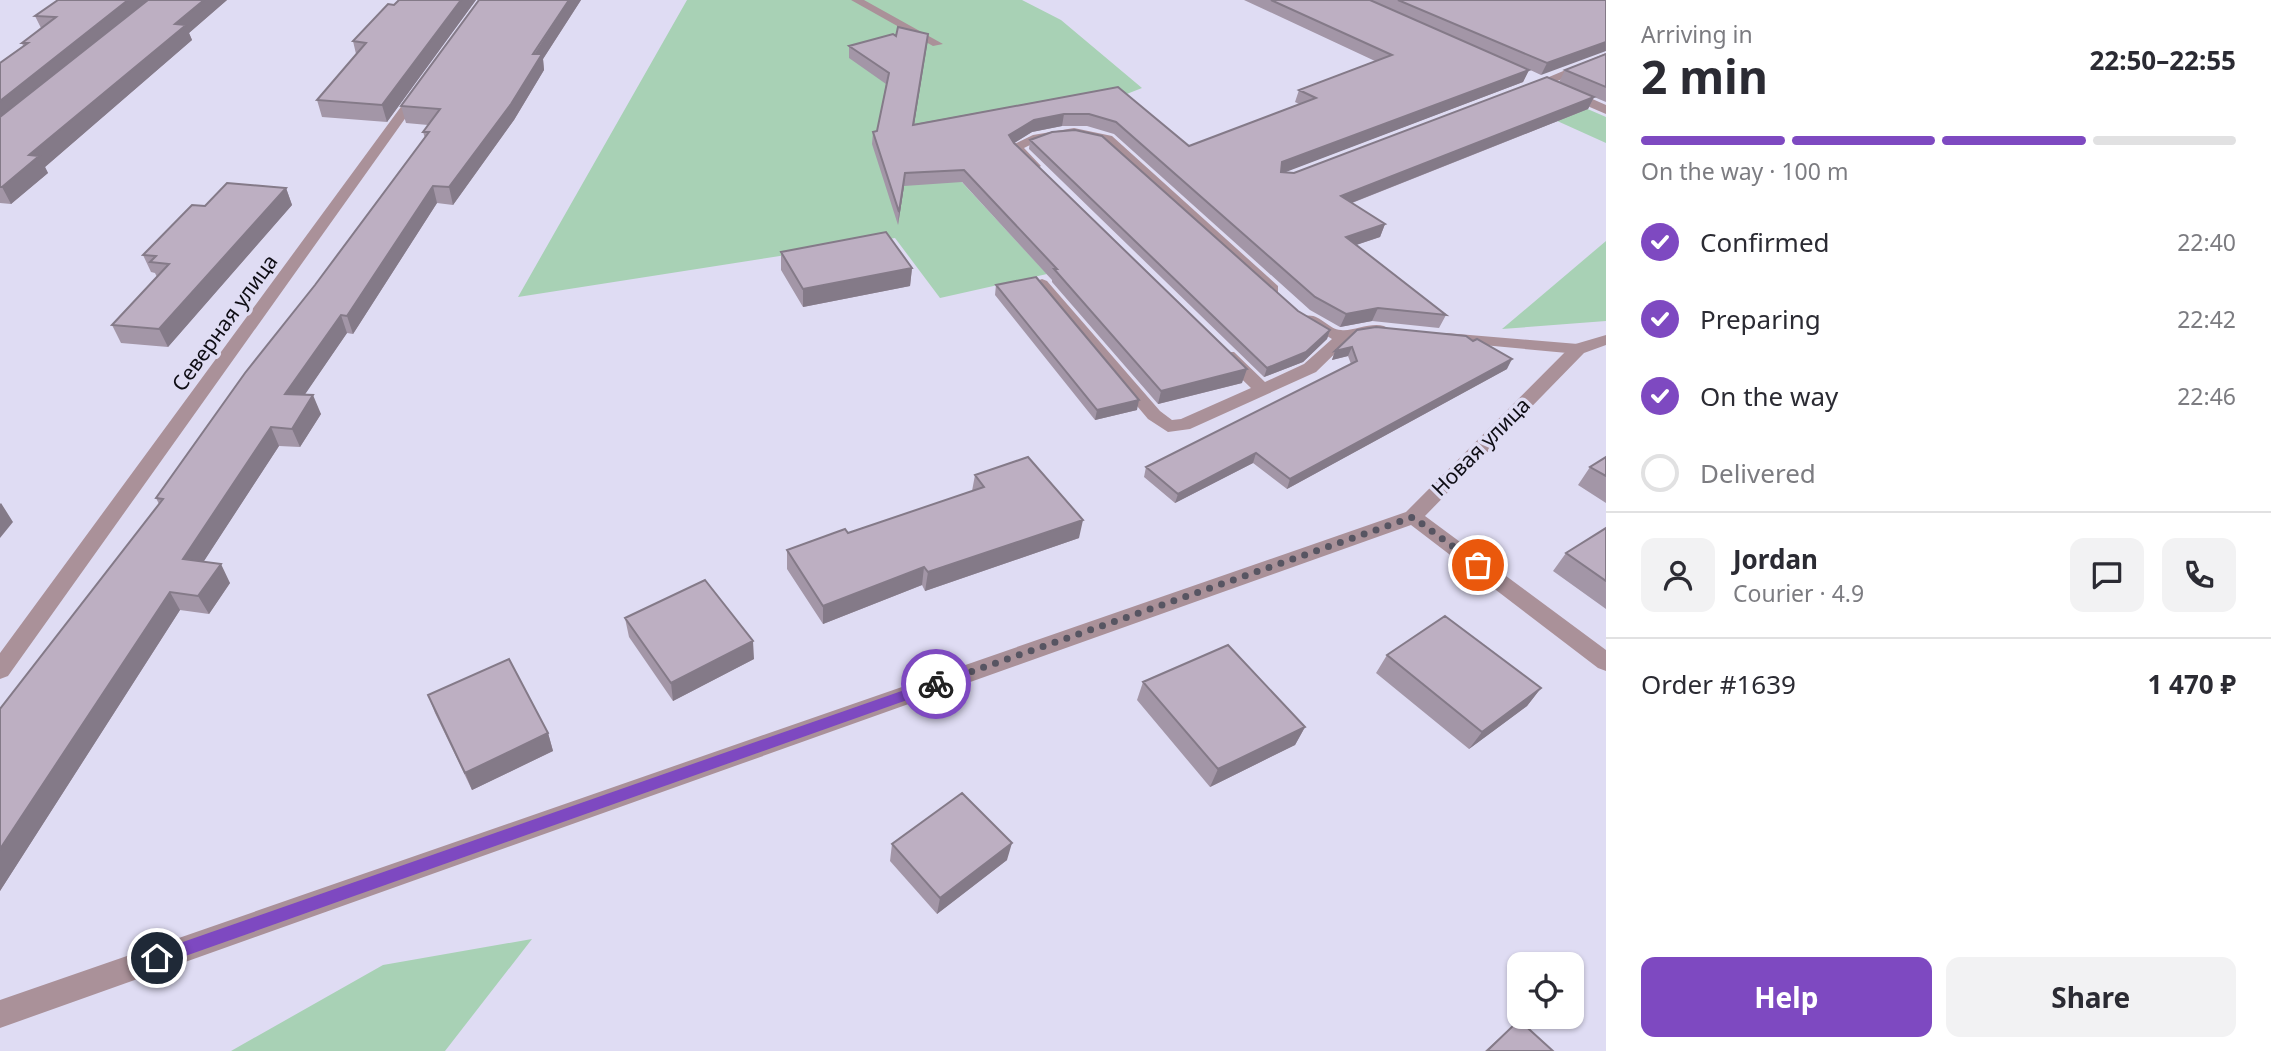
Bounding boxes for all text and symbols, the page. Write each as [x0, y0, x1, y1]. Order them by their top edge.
text: Arriving in [1641, 18, 1753, 50]
text: 22:50–22:55 [2089, 42, 2236, 78]
text: 2 min [1641, 45, 1768, 107]
text: On the way · 100 m [1641, 155, 1848, 187]
icon: check [1641, 223, 1679, 261]
text: Confirmed [1700, 224, 1830, 260]
text: 22:40 [2177, 226, 2236, 258]
street label: Северная улица [165, 248, 283, 397]
icon: check [1641, 300, 1679, 338]
text: Preparing [1700, 301, 1821, 337]
text: 22:42 [2177, 303, 2236, 335]
icon: check [1641, 377, 1679, 415]
text: On the way [1700, 378, 1838, 414]
text: 22:46 [2177, 380, 2236, 412]
street label: Новая улица [1425, 391, 1536, 502]
text: Delivered [1700, 455, 1816, 491]
pin [1448, 535, 1508, 595]
button: person [1641, 538, 1715, 612]
button: chat [2070, 538, 2144, 612]
button: phone [2162, 538, 2236, 612]
text: Jordan [1733, 541, 1818, 577]
icon: bag [1459, 546, 1497, 584]
text: Courier · 4.9 [1733, 577, 1864, 609]
courier [901, 649, 971, 719]
icon: bike [917, 665, 955, 703]
text: Order #1639 [1641, 666, 1796, 702]
text: 1 470 ₽ [2147, 666, 2236, 702]
pin [127, 928, 187, 988]
icon: home [138, 939, 176, 977]
map controls [1507, 952, 1584, 1029]
button: locate [1507, 952, 1584, 1029]
button: Help [1641, 957, 1932, 1037]
button: Share [1946, 957, 2236, 1037]

